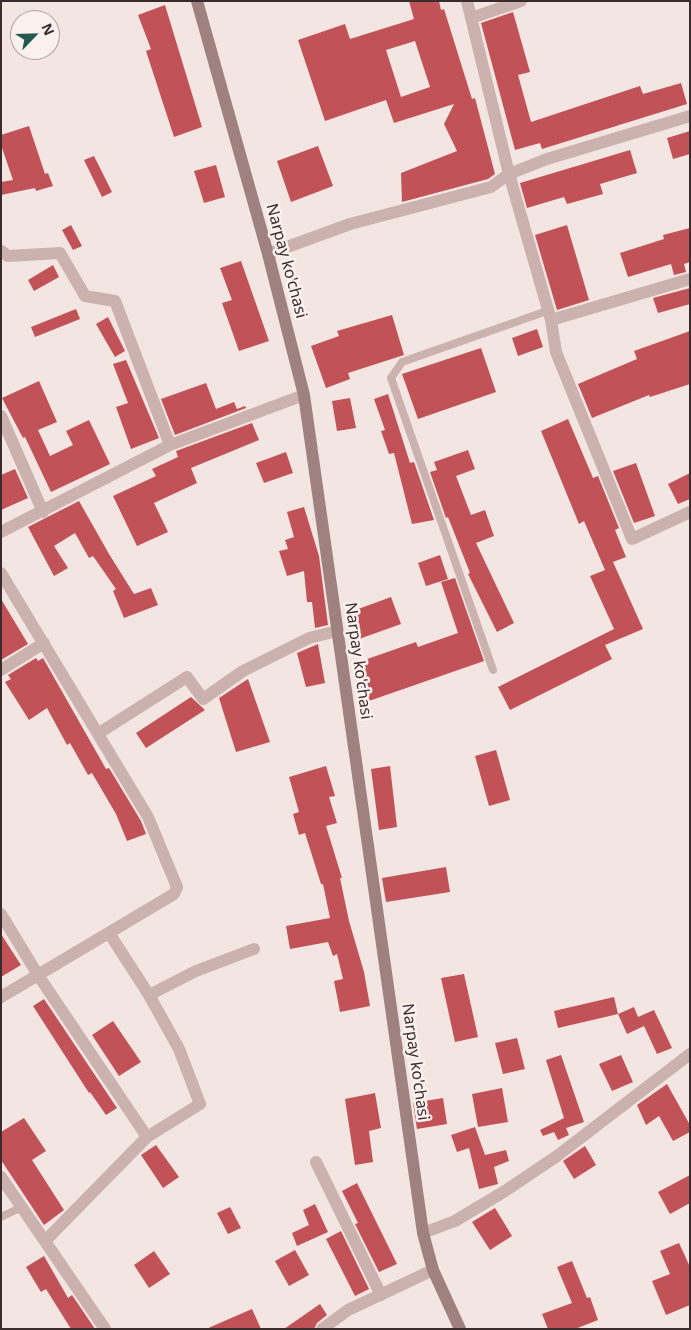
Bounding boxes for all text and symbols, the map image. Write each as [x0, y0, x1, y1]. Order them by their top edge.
north arrow [10, 10, 60, 60]
text: N [37, 20, 59, 38]
street label: Narpay ko'chasi [261, 202, 311, 320]
street label: Narpay ko'chasi [340, 601, 376, 721]
street label: Narpay ko'chasi [397, 1002, 433, 1122]

